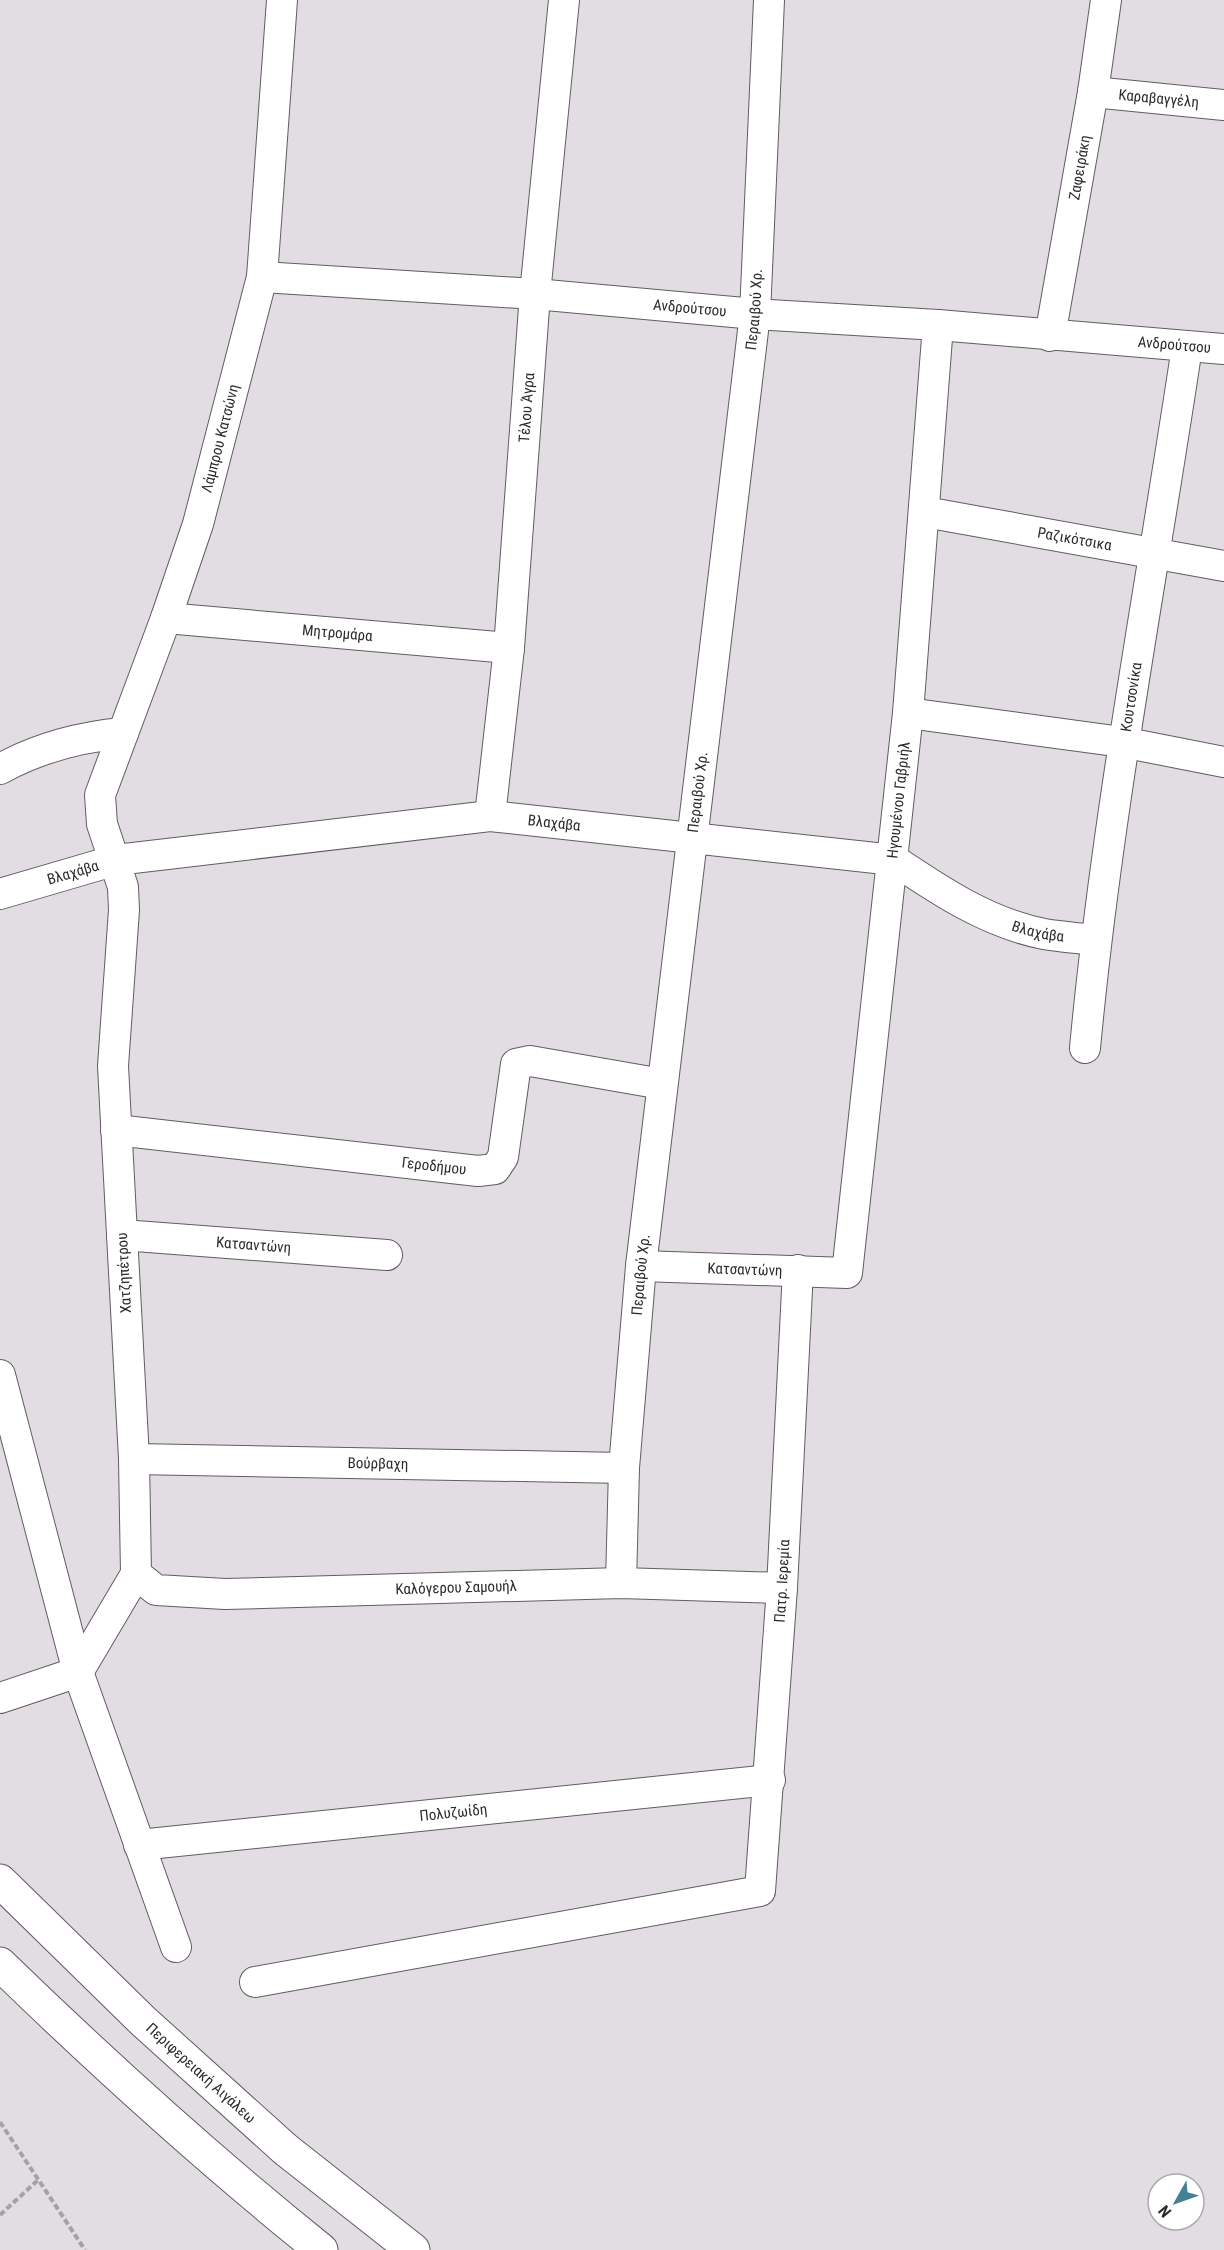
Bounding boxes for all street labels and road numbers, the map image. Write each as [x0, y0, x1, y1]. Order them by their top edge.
street label: Καραβαγγέλη [1118, 86, 1200, 111]
street label: Ζαφειράκη [1065, 134, 1094, 202]
street label: Περαιβού Χρ. [742, 268, 766, 351]
street label: Ανδρούτσου [652, 296, 727, 320]
street label: Ανδρούτσου [1137, 333, 1212, 357]
street label: Τέλου Άγρα [515, 372, 538, 443]
street label: Λάμπρου Κατσώνη [198, 382, 243, 494]
street label: Ραζικότσικα [1036, 523, 1114, 555]
street label: Μητρομάρα [301, 621, 374, 645]
street label: Κουτσονίκα [1117, 660, 1146, 733]
street label: Ηγουμένου Γαβριήλ [883, 740, 914, 859]
street label: Περαιβού Χρ. [684, 751, 712, 834]
street label: Βλαχάβα [527, 811, 582, 835]
street label: Βλαχάβα [45, 856, 101, 889]
street label: Βλαχάβα [1010, 917, 1066, 946]
street label: Γεροδήμου [401, 1153, 467, 1179]
street label: Χατζηπέτρου [113, 1232, 135, 1314]
street label: Κατσαντώνη [215, 1233, 292, 1257]
street label: Περαιβού Χρ. [628, 1233, 654, 1316]
street label: Κατσαντώνη [707, 1259, 783, 1280]
street label: Βούρβαχη [348, 1454, 408, 1473]
street label: Πατρ. Ιερεμία [771, 1538, 793, 1623]
street label: Καλόγερου Σαμουήλ [395, 1577, 517, 1598]
street label: Πολυζωίδη [419, 1800, 488, 1825]
street label: Περιφερειακή Αιγάλεω [142, 2019, 259, 2127]

